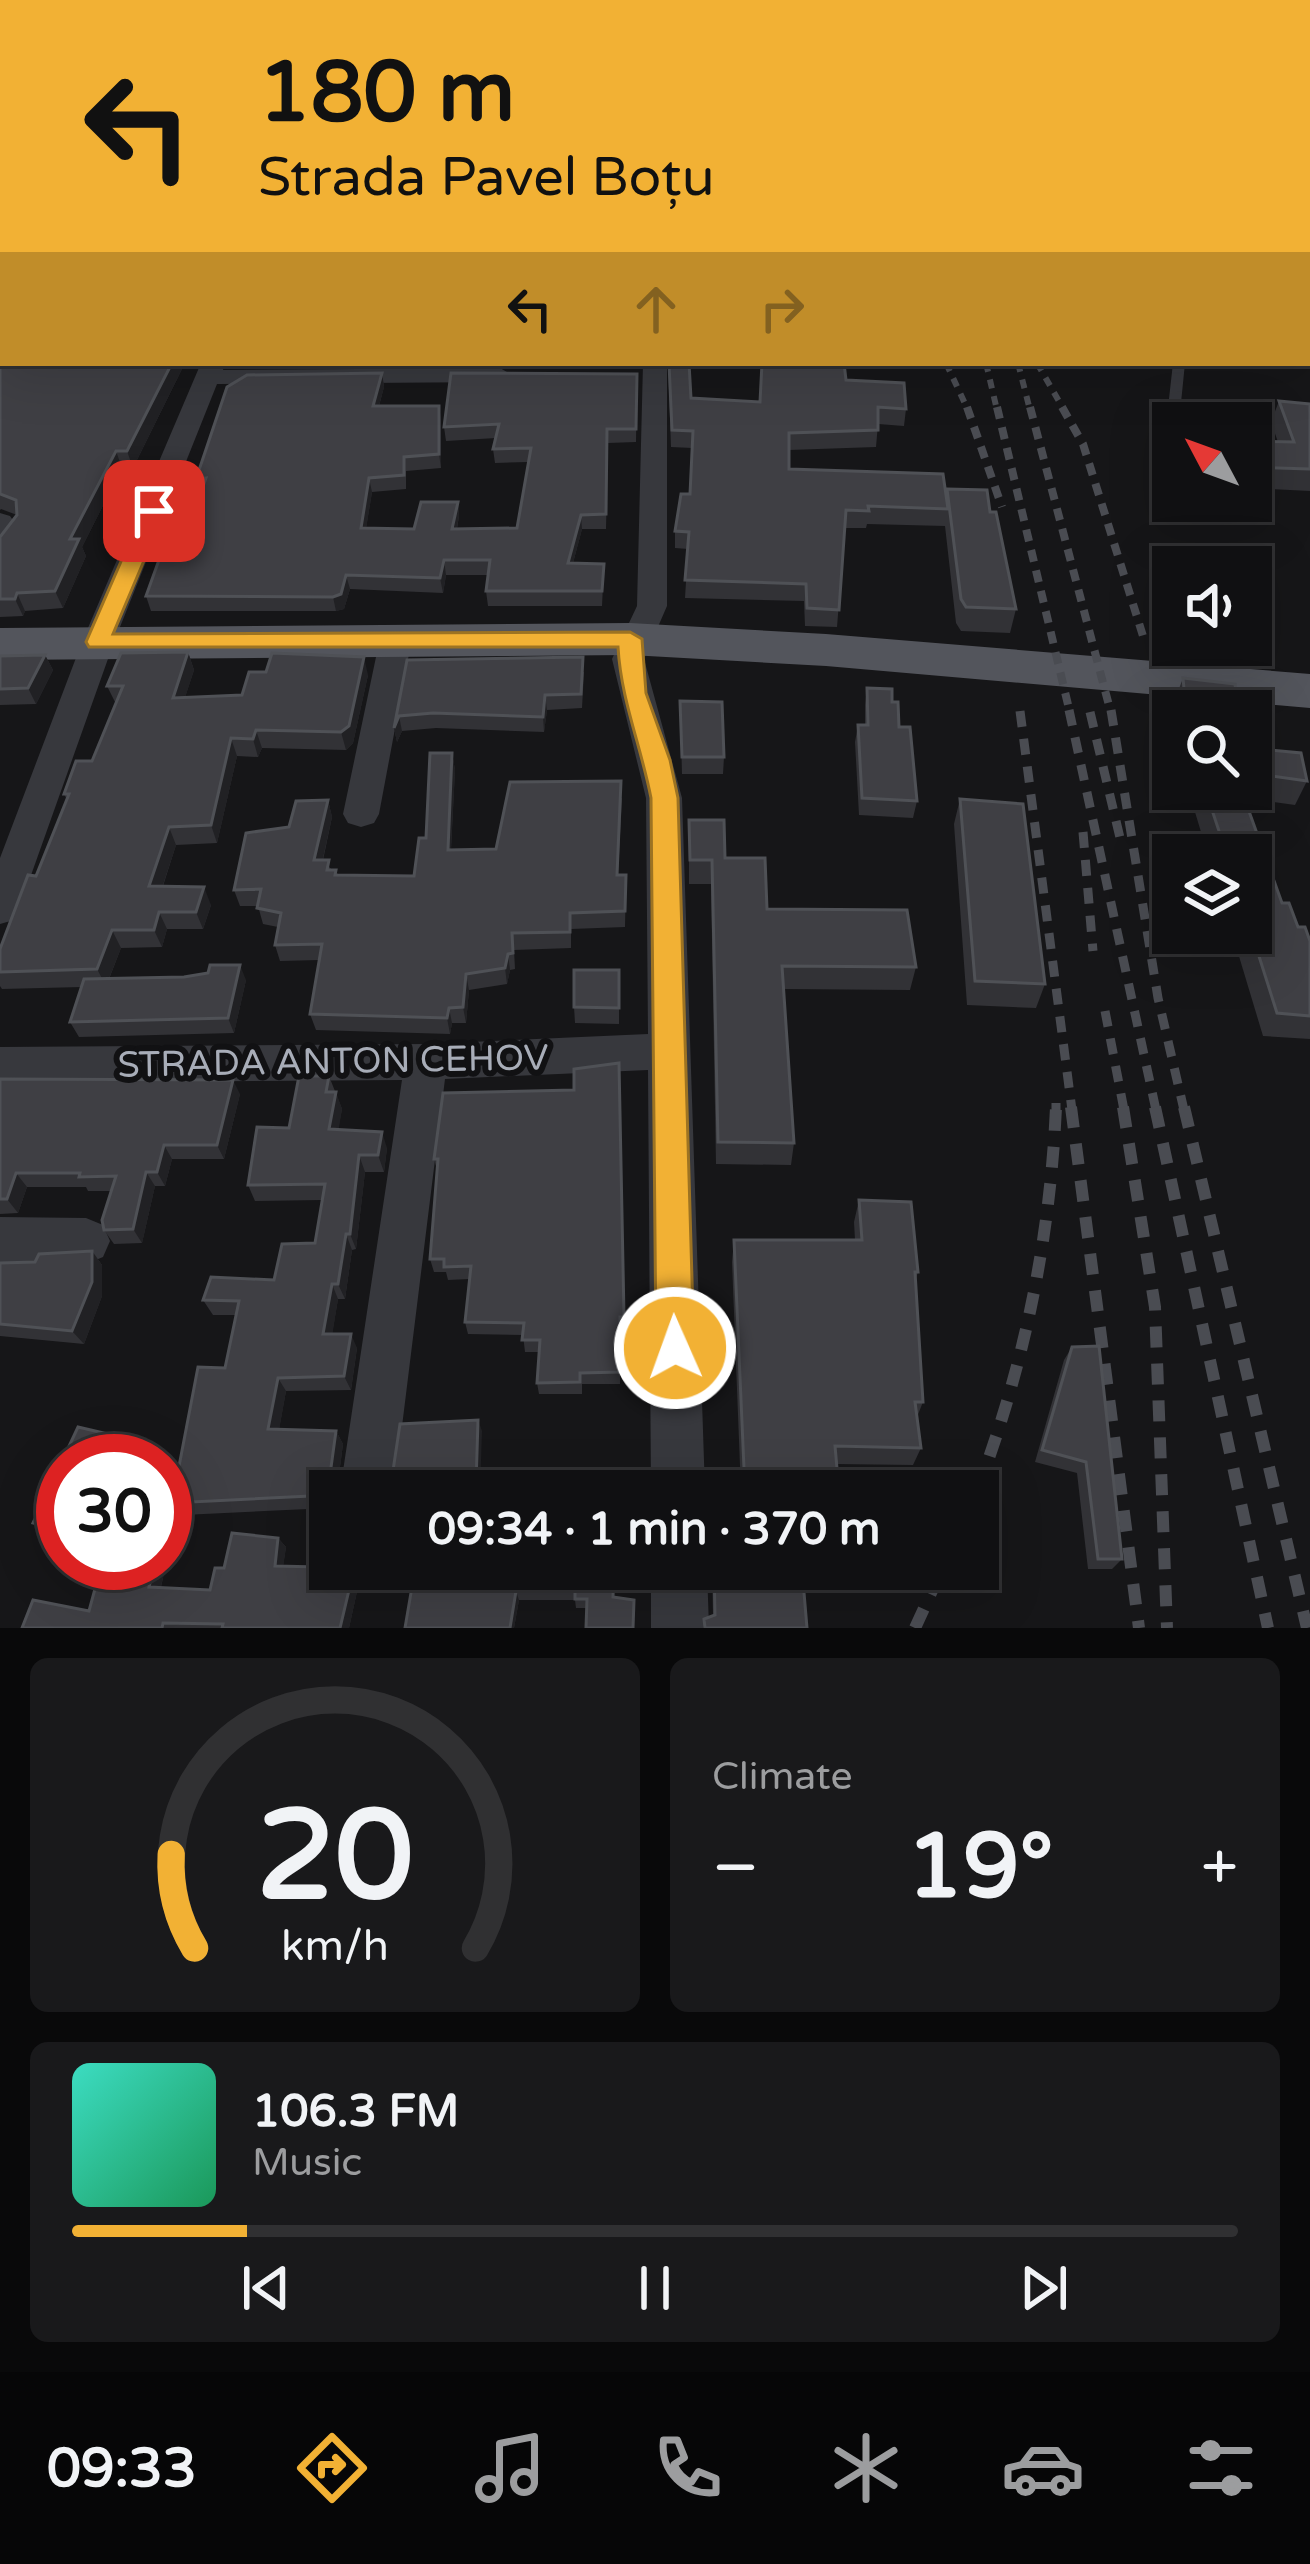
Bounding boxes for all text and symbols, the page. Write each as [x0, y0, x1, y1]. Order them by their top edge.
text: 180 m [258, 43, 515, 144]
icon: left [60, 48, 216, 204]
text: Strada Pavel Boțu [258, 145, 715, 210]
icon: left [497, 276, 563, 342]
icon: ahead [623, 276, 689, 342]
icon: right [749, 276, 815, 342]
north arrow [1152, 402, 1272, 522]
map controls [1152, 402, 1272, 954]
pin [103, 460, 205, 562]
icon: arrive [121, 478, 187, 544]
button: sound [1152, 546, 1272, 666]
button: search [1152, 690, 1272, 810]
button: layers [1152, 834, 1272, 954]
street label: STRADA ANTON CEHOV [117, 1036, 549, 1087]
position arrow [612, 1285, 738, 1411]
speed limit sign: 30 [36, 1434, 192, 1590]
text: 09:34 · 1 min · 370 m [428, 1503, 880, 1557]
text: Climate [712, 1753, 852, 1800]
text: 20 [257, 1782, 413, 1933]
text: 19° [906, 1813, 1053, 1922]
text: − [712, 1828, 759, 1908]
text: + [1201, 1828, 1238, 1908]
text: km/h [281, 1921, 389, 1972]
text: 106.3 FM [252, 2085, 459, 2139]
text: Music [252, 2139, 362, 2186]
icon: previous [233, 2255, 299, 2321]
icon: pause [622, 2255, 688, 2321]
icon: next [1011, 2255, 1077, 2321]
icon: directions [290, 2426, 374, 2510]
icon: music [468, 2426, 552, 2510]
icon: phone [646, 2426, 730, 2510]
icon: climate [824, 2426, 908, 2510]
icon: car [1001, 2426, 1085, 2510]
icon: filters [1179, 2426, 1263, 2510]
text: 09:33 [47, 2436, 197, 2501]

